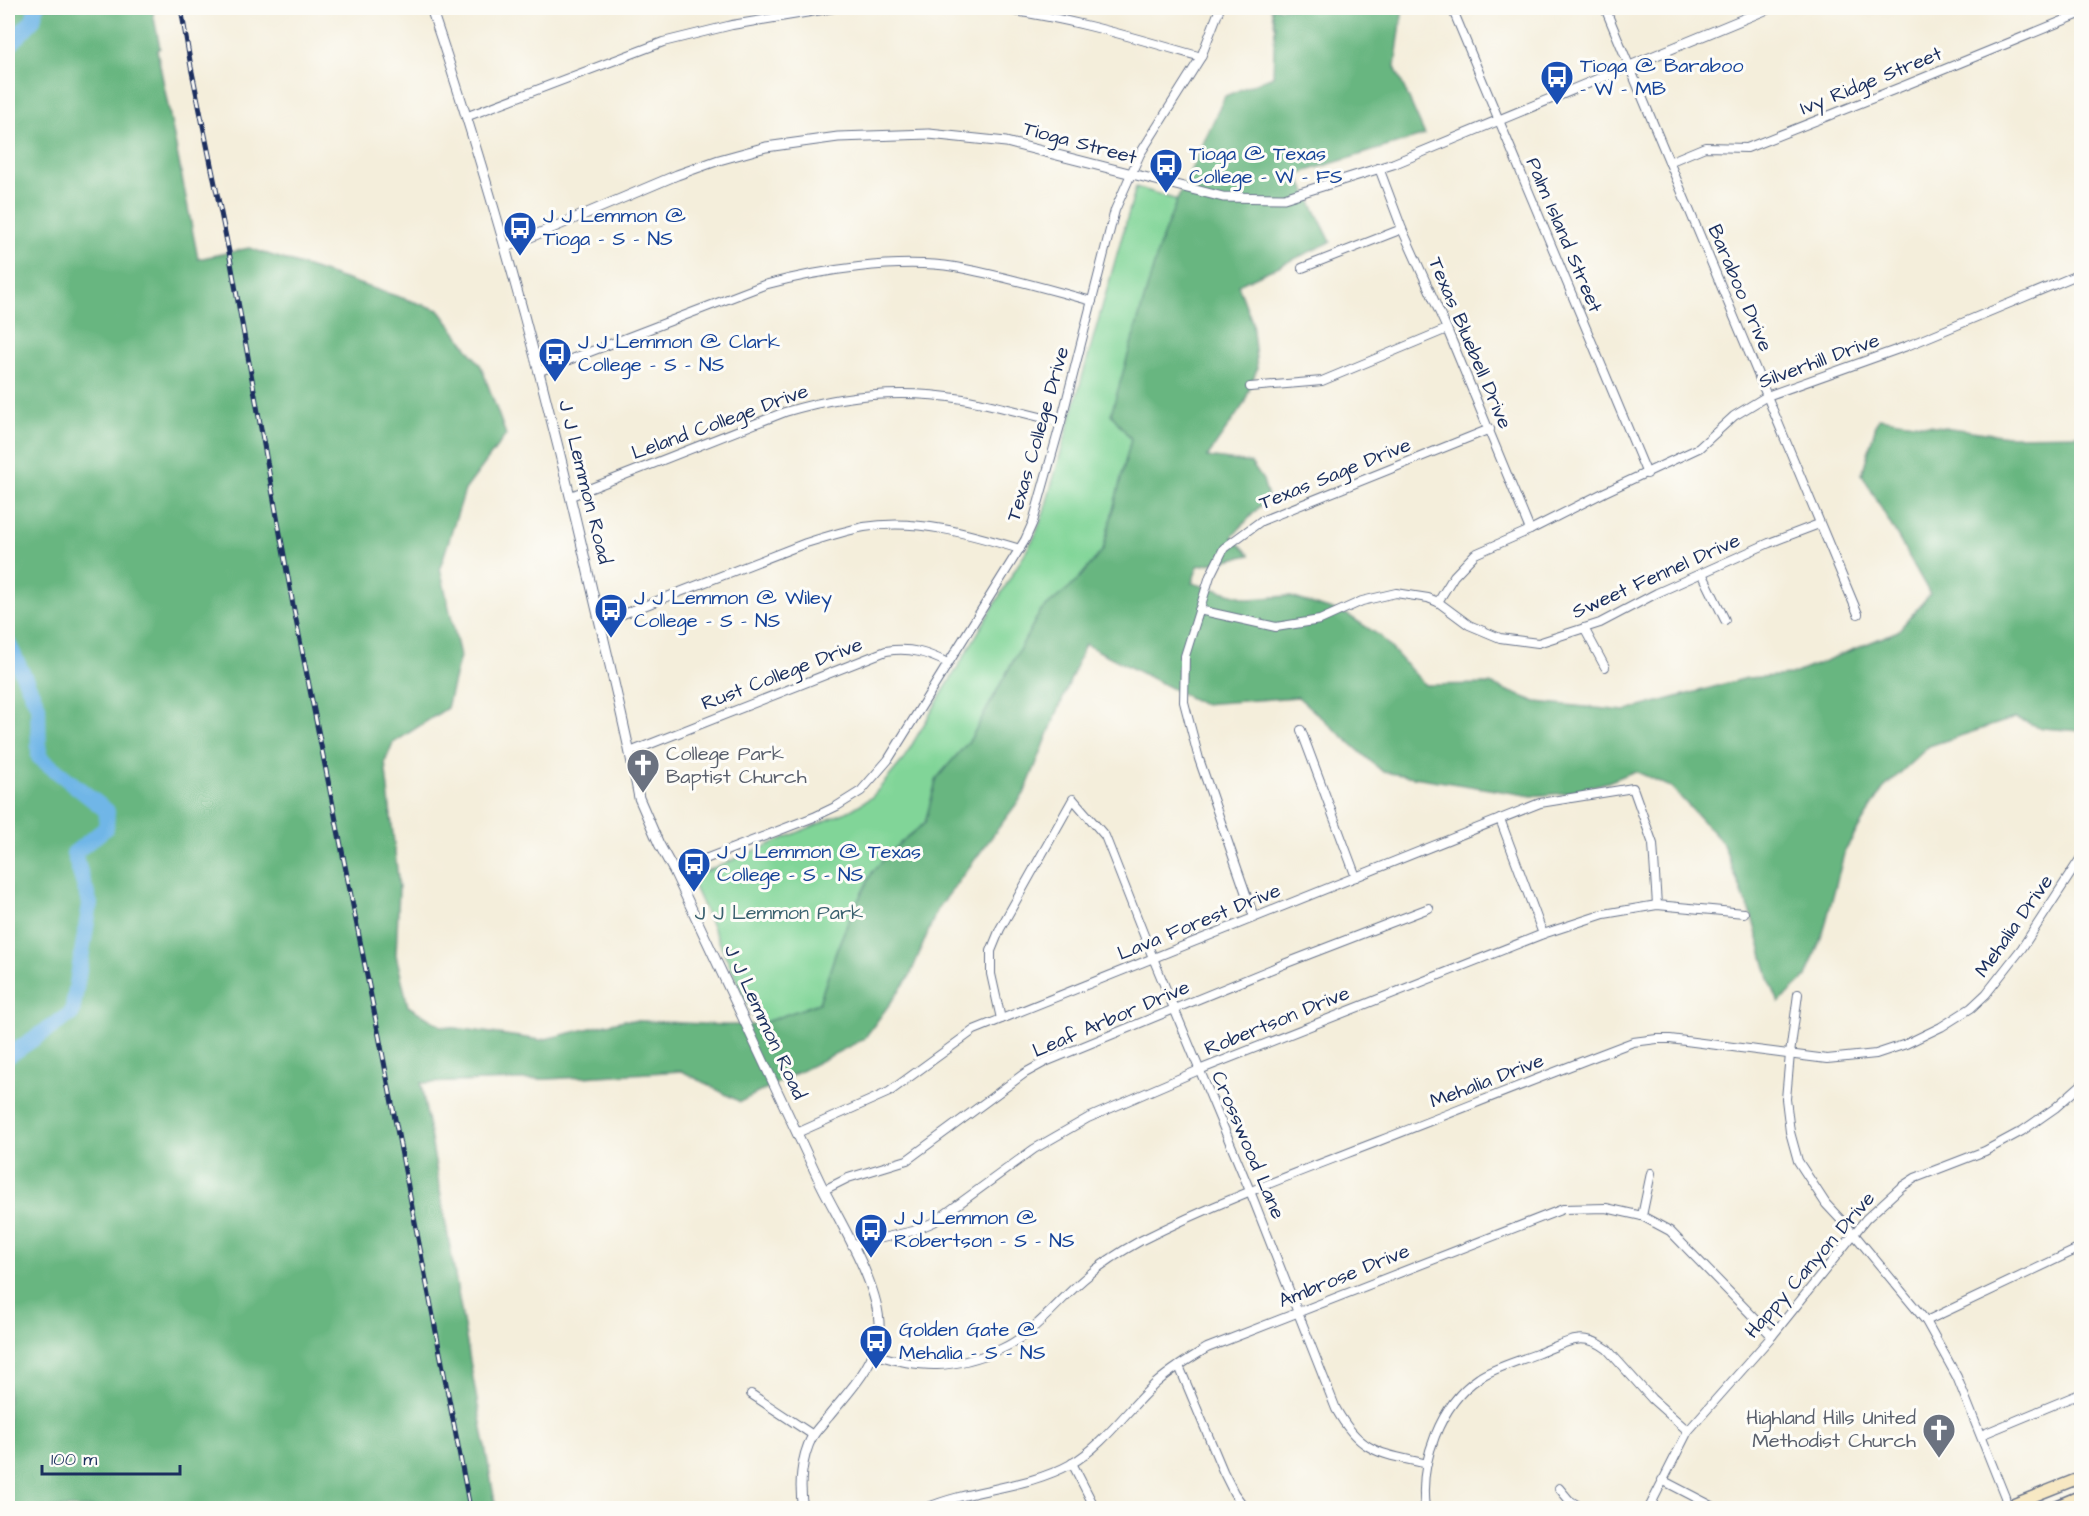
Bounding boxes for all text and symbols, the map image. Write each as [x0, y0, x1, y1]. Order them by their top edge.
street label: Ivy Ridge Street [1796, 40, 1947, 123]
place label: Tioga @ Baraboo - W - MB [1580, 52, 1743, 103]
bus stop icon: Tioga @ Baraboo - W - MB [1539, 59, 1575, 106]
street label: Tioga Street [1020, 114, 1140, 173]
place label: Tioga @ Texas College - W - FS [1189, 140, 1343, 192]
bus stop icon: Tioga @ Texas College - W - FS [1148, 147, 1184, 194]
street label: Palm Island Street [1519, 153, 1609, 317]
place label: J J Lemmon @ Tioga - S - NS [543, 202, 686, 254]
bus stop icon: J J Lemmon @ Tioga - S - NS [502, 210, 538, 257]
street label: Baraboo Drive [1701, 220, 1779, 356]
street label: Texas Bluebell Drive [1421, 253, 1519, 433]
street label: Silverhill Drive [1755, 326, 1883, 396]
place label: J J Lemmon @ Clark College - S - NS [578, 328, 780, 380]
bus stop icon: J J Lemmon @ Clark College - S - NS [537, 336, 573, 383]
street label: Texas College Drive [1000, 343, 1077, 525]
street label: Leland College Drive [628, 377, 813, 468]
street label: J J Lemmon Road [551, 397, 619, 567]
street label: Texas Sage Drive [1255, 431, 1416, 518]
street label: Sweet Fennel Drive [1567, 526, 1745, 626]
place label: J J Lemmon @ Wiley College - S - NS [634, 584, 832, 636]
bus stop icon: J J Lemmon @ Wiley College - S - NS [593, 592, 629, 639]
street label: Rust College Drive [697, 630, 867, 719]
place label: College Park Baptist Church [666, 740, 807, 791]
church icon: College Park Baptist Church [625, 747, 661, 794]
place label: J J Lemmon @ Texas College - S - NS [717, 838, 921, 890]
bus stop icon: J J Lemmon @ Texas College - S - NS [676, 846, 712, 893]
street label: Mehalia Drive [1968, 869, 2060, 983]
street label: Lava Forest Drive [1113, 876, 1285, 968]
park label: J J Lemmon Park [695, 899, 863, 927]
street label: J J Lemmon Road [717, 940, 813, 1104]
street label: Leaf Arbor Drive [1028, 973, 1194, 1065]
street label: Robertson Drive [1200, 979, 1354, 1063]
street label: Mehalia Drive [1426, 1046, 1548, 1116]
street label: Crosswood Lane [1204, 1067, 1292, 1223]
street label: Happy Canyon Drive [1738, 1185, 1883, 1345]
place label: J J Lemmon @ Robertson - S - NS [894, 1204, 1075, 1255]
bus stop icon: J J Lemmon @ Robertson - S - NS [853, 1212, 889, 1259]
street label: Ambrose Drive [1274, 1237, 1414, 1315]
place label: Golden Gate @ Mehalia - S - NS [899, 1316, 1046, 1367]
bus stop icon: Golden Gate @ Mehalia - S - NS [858, 1323, 894, 1370]
place label: Highland Hills United Methodist Church [1746, 1404, 1916, 1455]
church icon: Highland Hills United Methodist Church [1921, 1412, 1957, 1459]
scale bar [42, 1438, 180, 1476]
text: 100 m [51, 1447, 97, 1472]

